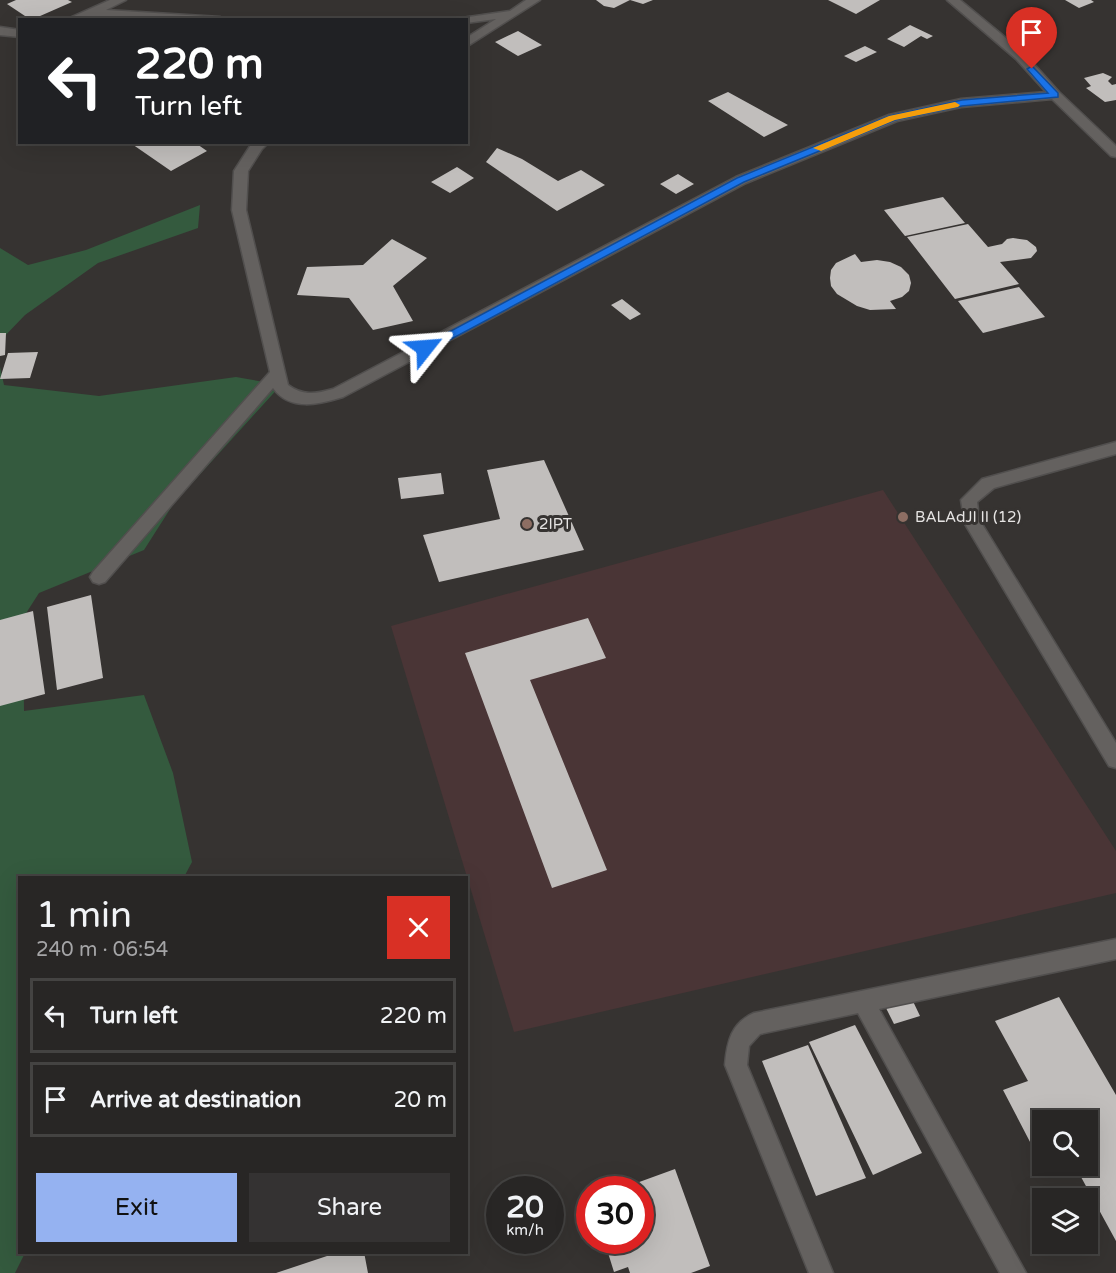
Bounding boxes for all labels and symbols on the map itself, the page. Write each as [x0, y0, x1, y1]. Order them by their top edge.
pin [1006, 7, 1057, 69]
position arrow [393, 316, 457, 380]
place label: BALAdJI II (12) [915, 508, 1021, 526]
marker: BALAdJI II (12) [896, 510, 910, 524]
place label: 2IPT [539, 515, 572, 533]
marker: 2IPT [520, 517, 534, 531]
speed limit sign: 30 [576, 1176, 654, 1254]

